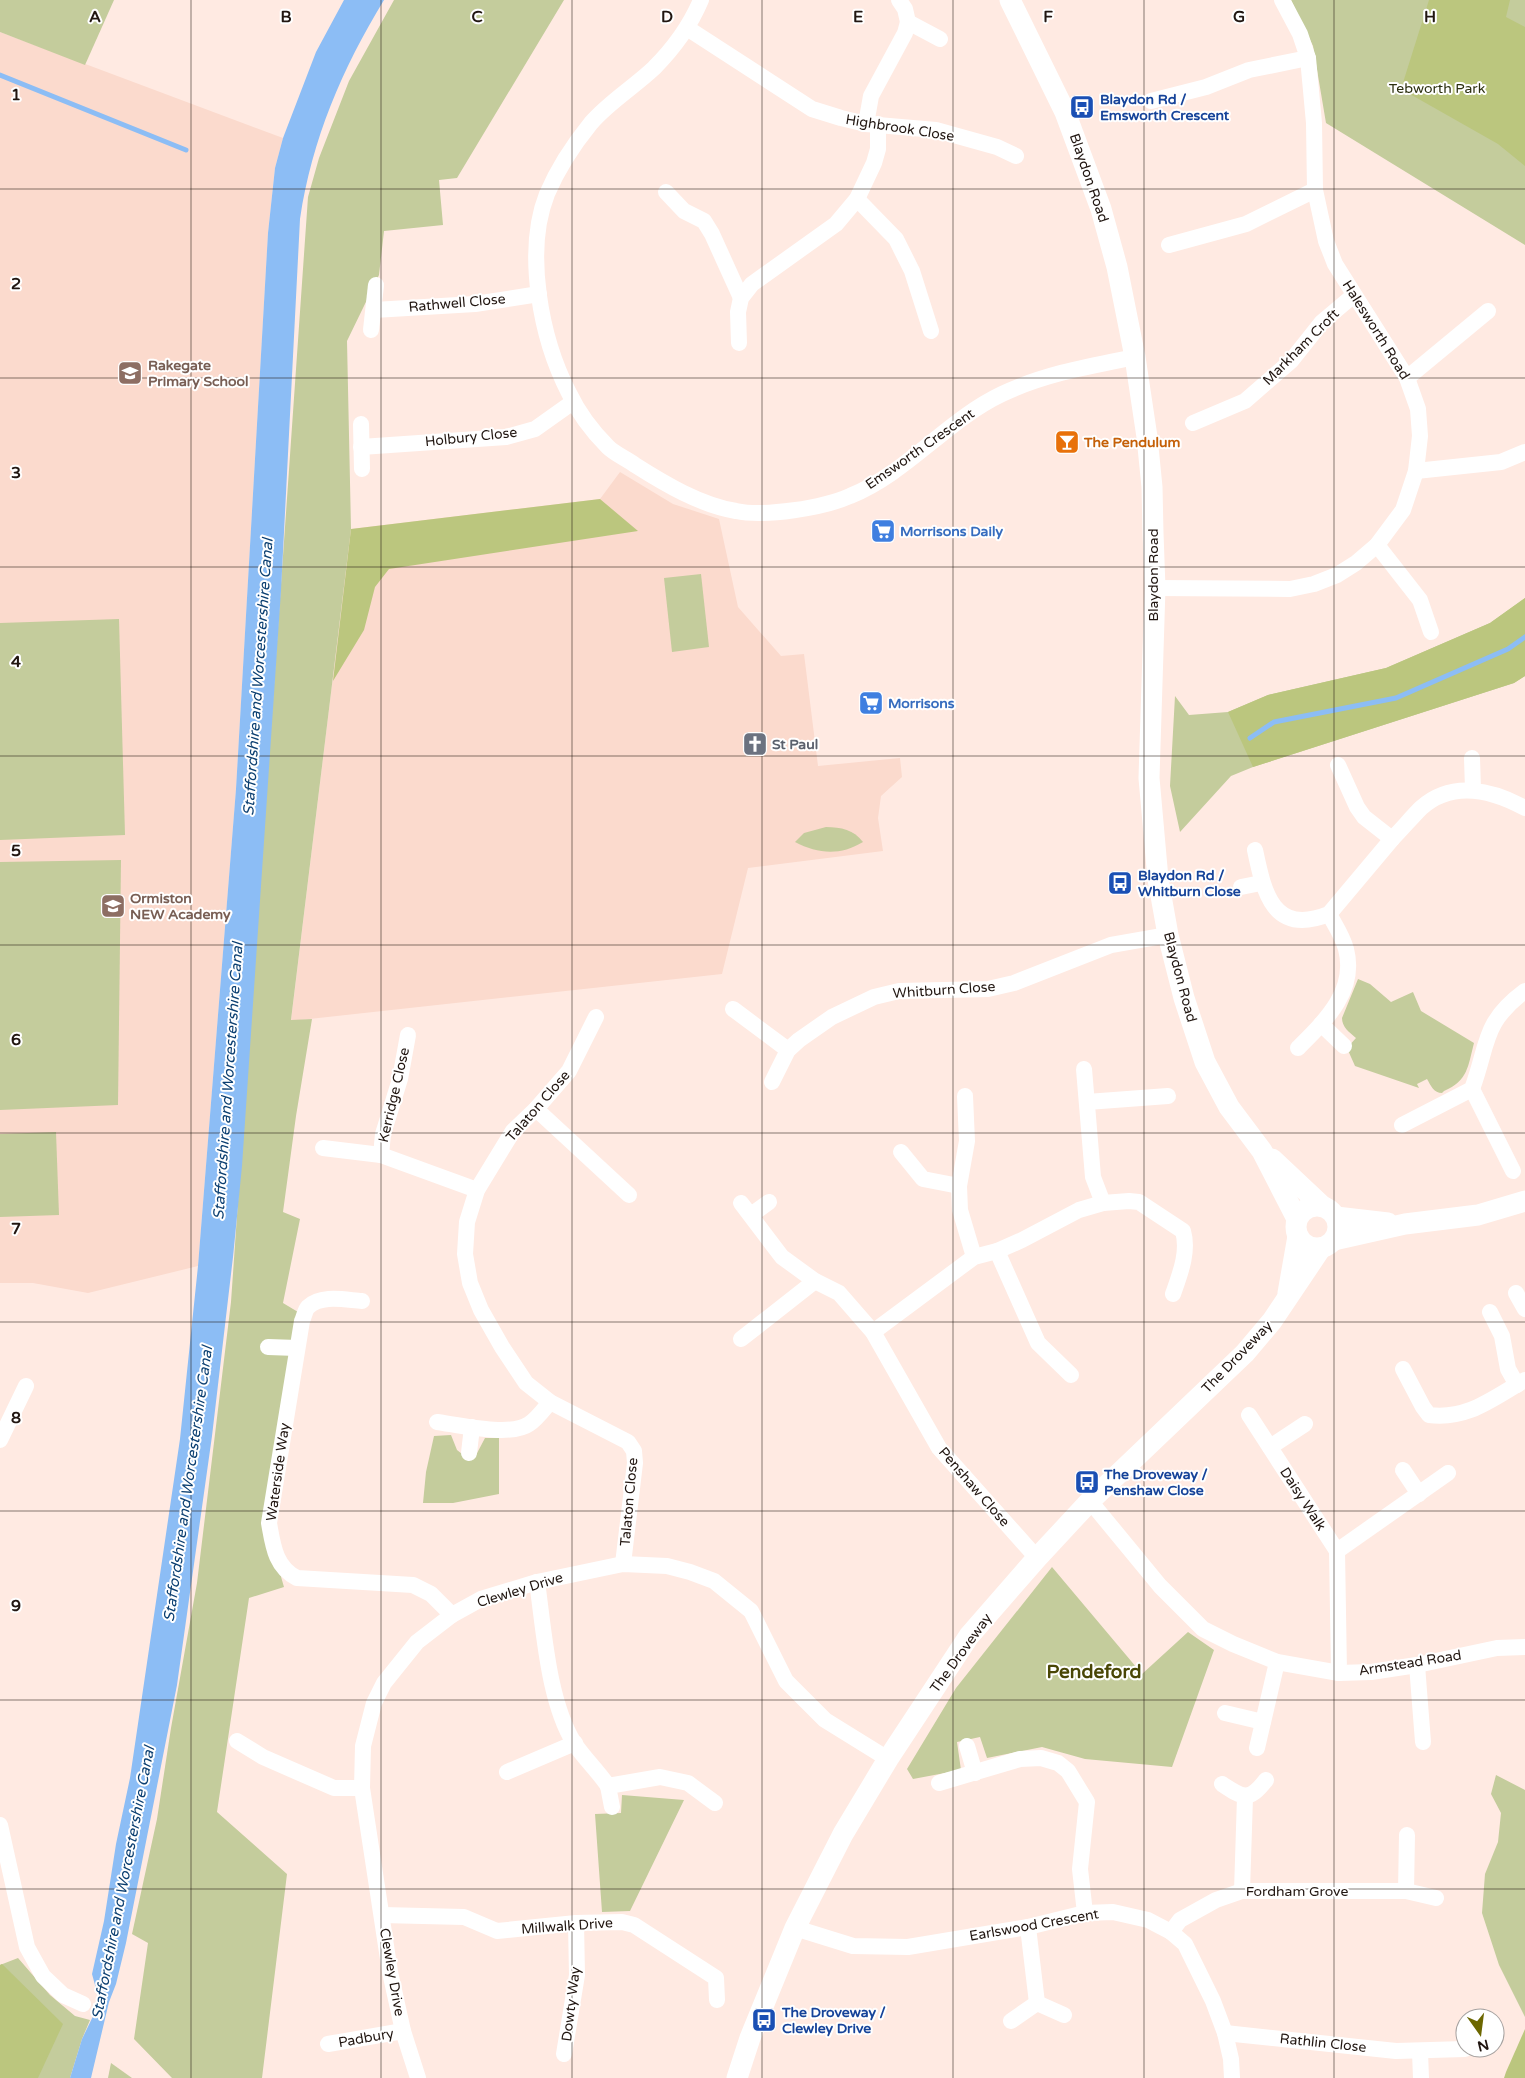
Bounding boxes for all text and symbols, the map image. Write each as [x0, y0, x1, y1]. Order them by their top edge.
text: A [89, 7, 101, 27]
text: B [280, 7, 292, 27]
text: C [471, 7, 483, 27]
text: D [661, 7, 673, 27]
text: E [853, 7, 863, 27]
text: F [1043, 7, 1053, 27]
text: G [1233, 7, 1245, 27]
text: H [1424, 7, 1436, 27]
park label: Tebworth Park [1389, 80, 1486, 97]
text: 1 [11, 85, 21, 105]
place label: Blaydon Rd / Emsworth Crescent [1100, 91, 1230, 124]
bus stop icon: Blaydon Rd / Emsworth Crescent [1069, 94, 1095, 120]
street label: Highbrook Close [844, 111, 956, 145]
street label: Blaydon Road [1066, 131, 1112, 225]
text: 2 [11, 274, 21, 294]
street label: Halesworth Road [1339, 277, 1413, 383]
street label: Rathwell Close [408, 290, 506, 316]
street label: Markham Croft [1259, 305, 1343, 389]
place label: Rakegate Primary School [148, 357, 249, 390]
school or university icon: Rakegate Primary School [117, 360, 143, 386]
street label: Emsworth Crescent [862, 405, 978, 493]
street label: Holbury Close [424, 424, 518, 450]
bar icon: The Pendulum [1054, 429, 1080, 455]
place label: The Pendulum [1083, 434, 1181, 451]
text: 3 [11, 463, 21, 483]
supermarket icon: Morrisons Daily [870, 518, 896, 544]
place label: Morrisons Daily [900, 523, 1003, 540]
street label: Blaydon Road [1145, 529, 1162, 621]
water label: Staffordshire and Worcestershire Canal [239, 536, 277, 816]
text: 4 [11, 652, 21, 672]
supermarket icon: Morrisons [858, 690, 884, 716]
place label: Morrisons [888, 695, 955, 712]
church icon: St Paul [742, 731, 768, 757]
place label: St Paul [772, 736, 818, 753]
text: 5 [11, 841, 21, 861]
place label: Blaydon Rd / Whitburn Close [1138, 867, 1241, 900]
bus stop icon: Blaydon Rd / Whitburn Close [1107, 870, 1133, 896]
place label: Ormiston NEW Academy [130, 890, 231, 923]
school or university icon: Ormiston NEW Academy [100, 893, 126, 919]
street label: Blaydon Road [1160, 930, 1200, 1024]
water label: Staffordshire and Worcestershire Canal [209, 940, 247, 1220]
street label: Whitburn Close [892, 978, 996, 1002]
text: 6 [11, 1030, 21, 1050]
street label: Kerridge Close [375, 1046, 413, 1144]
street label: Talaton Close [502, 1067, 574, 1145]
text: 7 [11, 1219, 21, 1239]
street label: The Droveway [1198, 1317, 1276, 1397]
water label: Staffordshire and Worcestershire Canal [160, 1343, 217, 1623]
text: 8 [11, 1408, 21, 1428]
street label: Waterside Way [263, 1421, 293, 1522]
street label: Penshaw Close [935, 1444, 1013, 1530]
street label: Talaton Close [617, 1457, 641, 1547]
street label: Daisy Walk [1276, 1464, 1330, 1534]
place label: The Droveway / Penshaw Close [1103, 1466, 1208, 1499]
bus stop icon: The Droveway / Penshaw Close [1074, 1469, 1100, 1495]
street label: Clewley Drive [475, 1569, 565, 1611]
text: 9 [11, 1596, 21, 1616]
street label: The Droveway [927, 1610, 996, 1696]
street label: Armstead Road [1357, 1646, 1463, 1680]
district label: Pendeford [1047, 1661, 1141, 1683]
water label: Staffordshire and Worcestershire Canal [88, 1743, 159, 2021]
street label: Fordham Grove [1246, 1883, 1348, 1900]
street label: Earlswood Crescent [968, 1905, 1101, 1945]
street label: Millwalk Drive [521, 1914, 614, 1938]
street label: Clewley Drive [376, 1927, 408, 2017]
street label: Dowty Way [558, 1965, 584, 2042]
place label: The Droveway / Clewley Drive [781, 2004, 886, 2037]
bus stop icon: The Droveway / Clewley Drive [751, 2007, 777, 2033]
north arrow [1455, 2008, 1505, 2058]
street label: Padbury [337, 2025, 396, 2051]
street label: Rathlin Close [1279, 2030, 1367, 2056]
text: N [1476, 2036, 1491, 2055]

